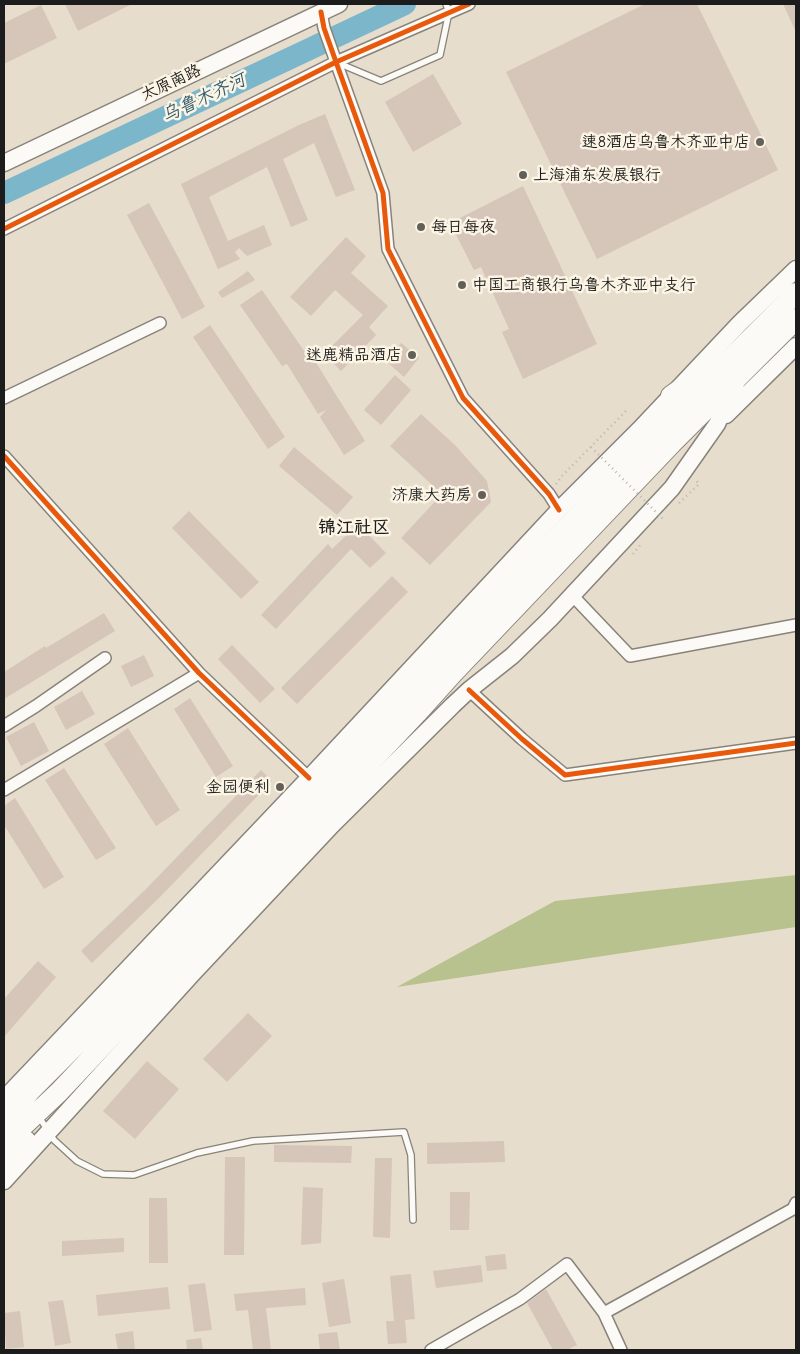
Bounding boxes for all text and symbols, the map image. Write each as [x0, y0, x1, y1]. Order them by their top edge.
street label: 太原南路 [138, 61, 204, 105]
water label: 乌鲁木齐河 [159, 69, 249, 127]
place label: 速8酒店乌鲁木齐亚中店 [582, 132, 750, 152]
marker: 速8酒店乌鲁木齐亚中店 [754, 136, 766, 148]
place label: 上海浦东发展银行 [533, 165, 661, 185]
marker: 上海浦东发展银行 [517, 169, 529, 181]
place label: 每日每夜 [431, 217, 495, 237]
marker: 每日每夜 [415, 221, 427, 233]
place label: 中国工商银行乌鲁木齐亚中支行 [472, 275, 696, 295]
marker: 中国工商银行乌鲁木齐亚中支行 [456, 279, 468, 291]
place label: 迷鹿精品酒店 [306, 345, 402, 365]
marker: 迷鹿精品酒店 [406, 349, 418, 361]
place label: 济康大药房 [392, 485, 472, 505]
marker: 济康大药房 [476, 489, 488, 501]
district label: 锦江社区 [318, 517, 390, 539]
place label: 金园便利 [206, 777, 270, 797]
marker: 金园便利 [274, 781, 286, 793]

